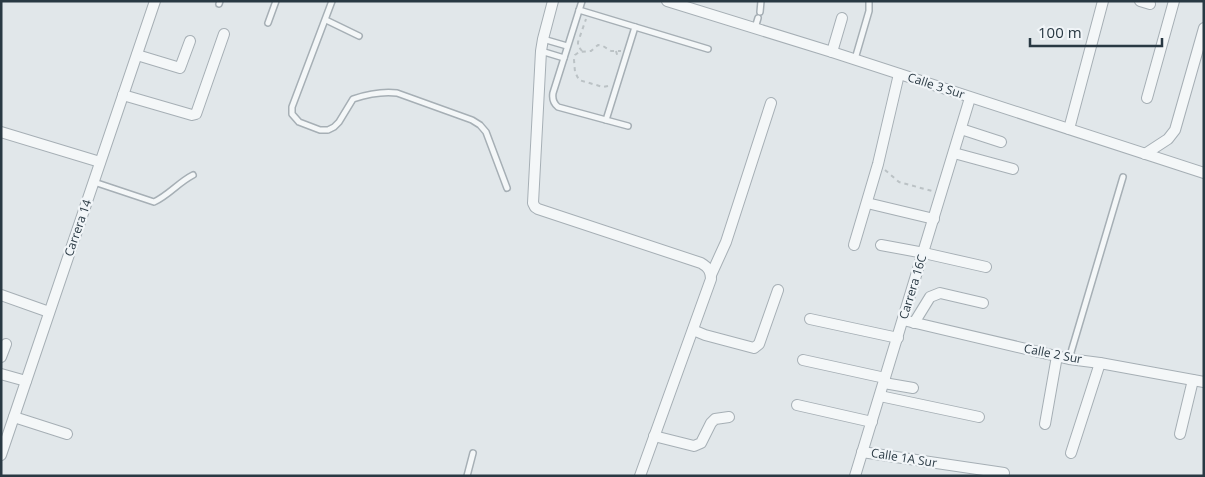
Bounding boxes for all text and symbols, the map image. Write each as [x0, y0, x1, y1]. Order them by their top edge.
scale bar [1030, 15, 1162, 47]
text: 100 m [1038, 22, 1082, 42]
street label: Calle 3 Sur [905, 68, 967, 103]
street label: Carrera 14 [60, 197, 95, 259]
street label: Carrera 16C [895, 252, 931, 321]
street label: Calle 2 Sur [1023, 340, 1084, 367]
street label: Calle 1A Sur [870, 444, 938, 471]

